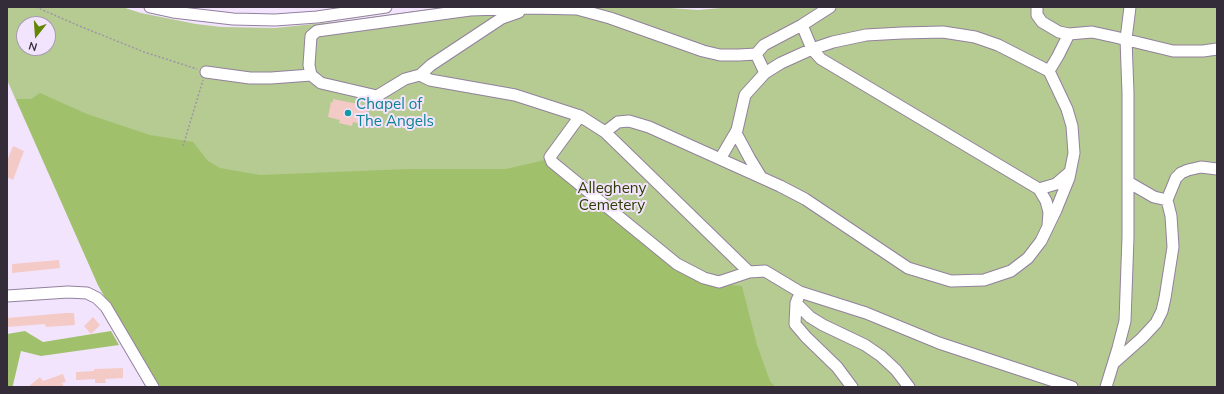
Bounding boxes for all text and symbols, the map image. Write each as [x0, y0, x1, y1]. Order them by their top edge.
north arrow [16, 16, 56, 56]
text: N [27, 39, 39, 54]
place label: Chapel of The Angels [356, 95, 434, 130]
marker: Chapel of The Angels [343, 108, 353, 118]
park label: Allegheny Cemetery [578, 179, 646, 214]

